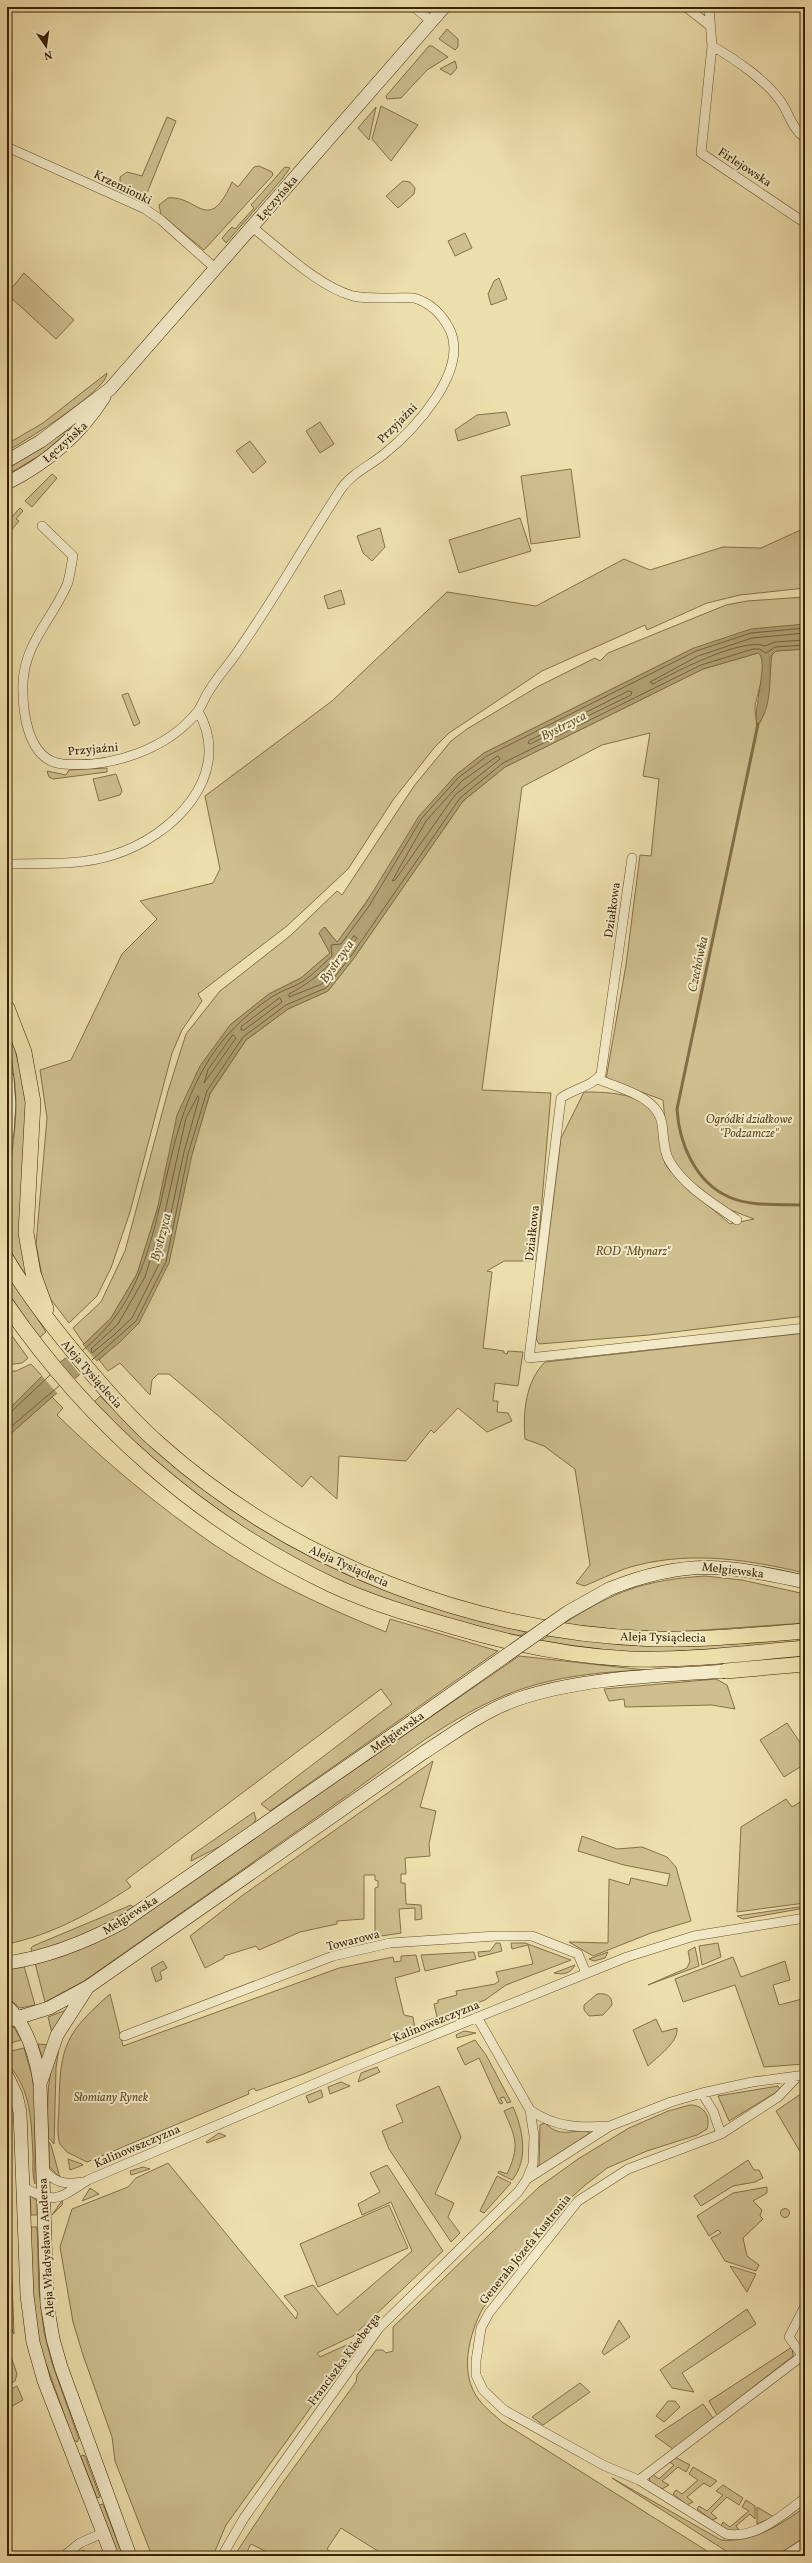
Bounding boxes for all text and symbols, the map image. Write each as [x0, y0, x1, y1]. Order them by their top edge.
north arrow [26, 26, 66, 66]
text: N [42, 46, 53, 62]
street label: Firlejowska [715, 145, 774, 191]
street label: Krzemionki [91, 167, 155, 209]
street label: Łęczyńska [254, 173, 302, 225]
street label: Przyjaźni [374, 400, 422, 447]
street label: Łęczyńska [40, 418, 92, 467]
water label: Bystrzyca [538, 708, 590, 746]
street label: Przyjaźni [67, 740, 119, 760]
street label: Działkowa [601, 881, 625, 939]
water label: Czechówka [684, 935, 714, 994]
water label: Bystrzyca [316, 937, 359, 987]
park label: Ogródki działkowe "Podzamcze" [706, 1112, 793, 1142]
street label: Działkowa [522, 1204, 544, 1262]
water label: Bystrzyca [147, 1211, 177, 1264]
park label: ROD "Młynarz" [596, 1244, 671, 1260]
street label: Aleja Tysiąclecia [57, 1337, 126, 1412]
street label: Aleja Tysiąclecia [306, 1542, 391, 1592]
street label: Mełgiewska [701, 1559, 765, 1583]
street label: Aleja Tysiąclecia [620, 1629, 706, 1647]
street label: Mełgiewska [367, 1708, 428, 1757]
street label: Mełgiewska [100, 1893, 161, 1939]
street label: Towarowa [325, 1927, 382, 1955]
street label: Kalinowszczyzna [391, 1997, 482, 2047]
park label: Słomiany Rynek [74, 2090, 149, 2106]
street label: Kalinowszczyzna [92, 2122, 183, 2172]
street label: Aleja Władysława Andersa [35, 2178, 59, 2318]
street label: Generała Józefa Kustronia [476, 2191, 575, 2308]
street label: Franciszka Kleeberga [305, 2310, 385, 2409]

